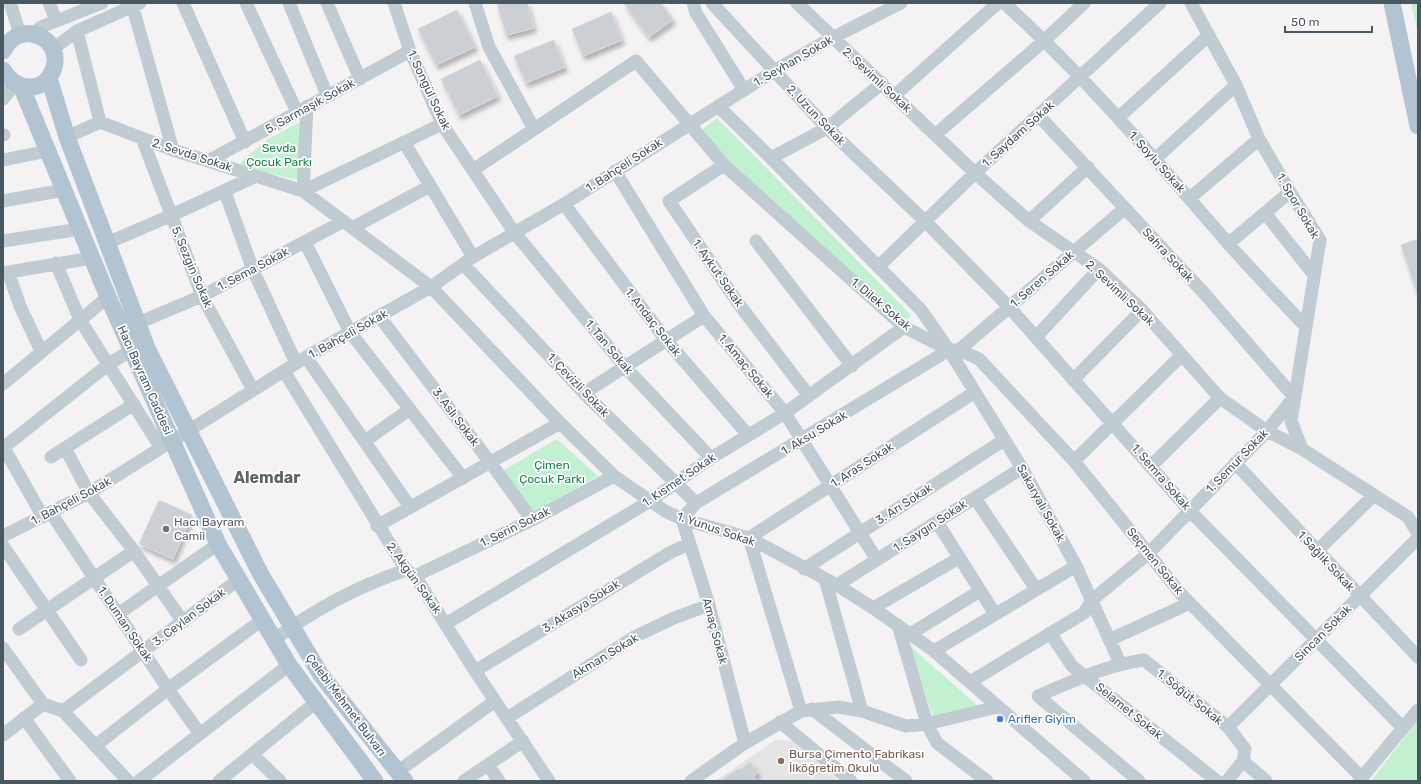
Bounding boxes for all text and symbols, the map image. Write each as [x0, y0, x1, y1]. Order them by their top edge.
scale bar [1285, 8, 1372, 34]
text: 50 m [1291, 15, 1319, 29]
street label: 1. Seyhan Sokak [751, 32, 836, 89]
street label: 2. Sevimli Sokak [840, 44, 915, 116]
street label: 1. Songül Sokak [404, 48, 454, 133]
street label: 5. Sarmaşık Sokak [263, 75, 358, 136]
street label: 2. Uzun Sokak [784, 82, 849, 149]
street label: 1. Saydam Sokak [979, 97, 1057, 170]
street label: 1. Soylu Sokak [1126, 128, 1189, 196]
street label: 2. Sevda Sokak [150, 135, 235, 175]
street label: 1. Bahçeli Sokak [583, 135, 666, 195]
park label: Sevda Çocuk Parkı [246, 141, 312, 169]
street label: 1. Spor Sokak [1274, 171, 1323, 242]
street label: 5. Sezgin Sokak [169, 224, 216, 310]
street label: Sahra Sokak [1139, 225, 1197, 285]
street label: 1. Aykut Sokak [690, 236, 747, 310]
street label: 1. Sema Sokak [215, 244, 292, 294]
street label: 1. Seren Sokak [1007, 247, 1077, 310]
street label: 2. Sevimli Sokak [1083, 257, 1158, 329]
street label: 1. Dilek Sokak [848, 275, 915, 334]
street label: 1. Andaç Sokak [622, 285, 684, 360]
street label: 1. Bahçeli Sokak [306, 306, 391, 362]
street label: 1. Tan Sokak [582, 317, 636, 378]
street label: Hacı Bayram Caddesi [115, 323, 175, 437]
street label: 1. Amaç Sokak [715, 331, 777, 401]
street label: 1. Çevizli Sokak [544, 350, 613, 420]
street label: 3. Aslı Sokak [430, 385, 483, 449]
street label: 1. Aksu Sokak [778, 407, 850, 458]
street label: 1. Semur Sokak [1203, 425, 1272, 496]
street label: 1. Aras Sokak [828, 439, 897, 491]
street label: 1. Semra Sokak [1128, 441, 1194, 514]
street label: 1. Kısmet Sokak [640, 450, 719, 510]
park label: Çimen Çocuk Parkı [519, 458, 585, 486]
street label: Sakaryalı Sokak [1014, 462, 1068, 545]
district label: Alemdar [234, 468, 301, 487]
street label: 1. Bahçeli Sokak [29, 474, 114, 528]
street label: 3. Arı Sokak [873, 480, 936, 527]
street label: 1. Saygın Sokak [891, 497, 970, 555]
street label: 1. Serin Sokak [478, 504, 553, 550]
street label: 1. Yunus Sokak [675, 509, 758, 549]
place label: Hacı Bayram Camii [174, 515, 245, 543]
marker: Hacı Bayram Camii [161, 524, 171, 534]
street label: Seçmen Sokak [1124, 525, 1187, 598]
street label: 1 Sağlık Sokak [1294, 528, 1358, 595]
street label: 2. Akgün Sokak [384, 540, 445, 617]
street label: 3. Akasya Sokak [540, 576, 623, 635]
street label: 1. Duman Sokak [95, 584, 156, 665]
street label: 3. Ceylan Sokak [150, 585, 229, 649]
street label: Amaç Sokak [699, 596, 731, 666]
street label: Sincan Sokak [1292, 601, 1355, 664]
street label: Akman Sokak [569, 630, 641, 681]
street label: Çelebi Mehmet Bulvarı [303, 651, 389, 759]
street label: 1. Söğüt Sokak [1154, 666, 1226, 728]
street label: Selamet Sokak [1093, 680, 1166, 743]
place label: Arifler Giyim [1008, 712, 1076, 726]
marker: Arifler Giyim [995, 714, 1005, 724]
place label: Bursa Çimento Fabrikası İlköğretim Okulu [789, 747, 924, 775]
marker: Bursa Çimento Fabrikası İlköğretim Okulu [776, 756, 786, 766]

